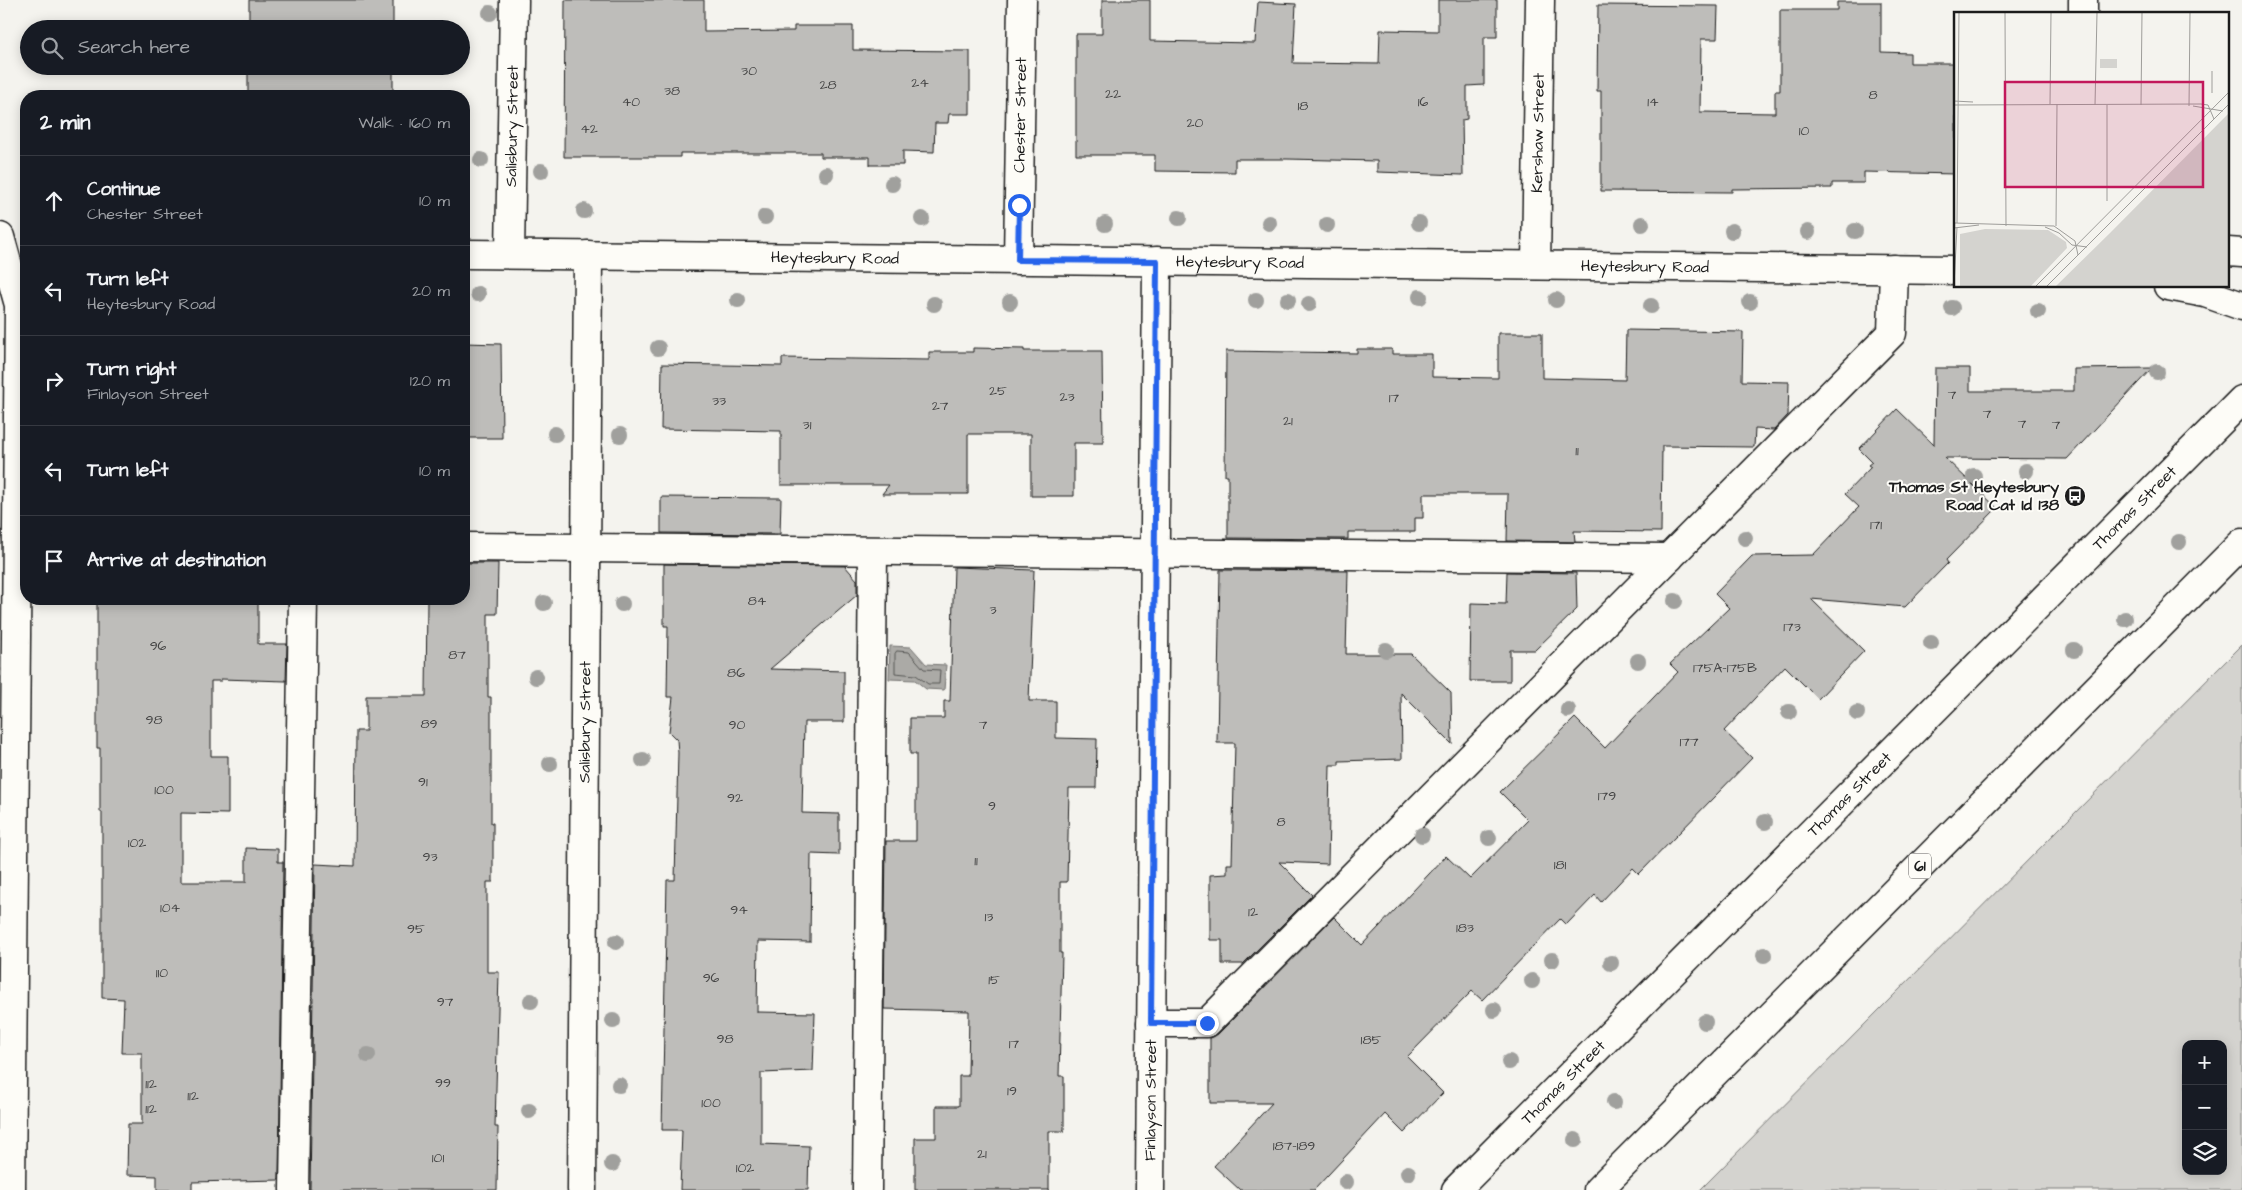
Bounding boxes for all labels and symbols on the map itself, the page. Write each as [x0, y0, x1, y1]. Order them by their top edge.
inset map [1954, 12, 2230, 288]
street label: Chester Street [1008, 56, 1032, 173]
house number: 30 [741, 61, 757, 81]
street label: Salisbury Street [500, 64, 524, 187]
street label: Kershaw Street [1526, 72, 1550, 193]
house number: 24 [911, 73, 929, 93]
house number: 28 [819, 75, 837, 95]
house number: 38 [664, 81, 680, 101]
house number: 22 [1105, 84, 1121, 104]
house number: 8 [1868, 85, 1878, 105]
house number: 40 [622, 92, 640, 112]
house number: 16 [1418, 92, 1429, 112]
house number: 14 [1647, 92, 1659, 112]
house number: 18 [1298, 96, 1308, 116]
house number: 20 [1187, 113, 1204, 133]
house number: 42 [580, 119, 598, 139]
house number: 10 [1799, 121, 1809, 141]
route start [1008, 194, 1031, 217]
street label: Heytesbury Road [771, 246, 899, 270]
street label: Heytesbury Road [1176, 251, 1304, 275]
street label: Heytesbury Road [1581, 255, 1709, 279]
house number: 25 [989, 381, 1007, 401]
house number: 7 [1948, 385, 1957, 405]
house number: 23 [1059, 387, 1075, 407]
house number: 17 [1389, 388, 1400, 408]
house number: 33 [712, 391, 726, 411]
house number: 27 [932, 396, 949, 416]
house number: 7 [1983, 404, 1992, 424]
house number: 21 [1283, 411, 1293, 431]
house number: 7 [2018, 414, 2027, 434]
house number: 31 [803, 415, 812, 435]
house number: 7 [2052, 415, 2061, 435]
house number: 11 [1575, 441, 1579, 461]
street label: Thomas Street [2087, 460, 2182, 555]
place label: Thomas St Heytesbury Road Cat Id 138 [1888, 476, 2060, 516]
bus stop icon: Thomas St Heytesbury Road Cat Id 138 [2063, 484, 2087, 508]
house number: 171 [1870, 515, 1882, 535]
house number: 84 [748, 591, 767, 611]
house number: 3 [989, 600, 997, 620]
house number: 173 [1783, 617, 1801, 637]
house number: 96 [150, 636, 167, 656]
house number: 87 [448, 645, 466, 665]
house number: 175A-175B [1693, 658, 1757, 678]
street label: Salisbury Street [574, 660, 597, 783]
house number: 86 [727, 663, 745, 683]
house number: 98 [145, 710, 163, 730]
house number: 89 [420, 714, 438, 734]
house number: 90 [729, 715, 746, 735]
house number: 7 [979, 715, 988, 735]
house number: 177 [1679, 732, 1699, 752]
street label: Thomas Street [1803, 747, 1897, 842]
house number: 91 [418, 772, 428, 792]
house number: 100 [154, 780, 174, 800]
house number: 179 [1598, 786, 1616, 806]
house number: 92 [727, 788, 743, 808]
house number: 9 [988, 796, 996, 816]
house number: 8 [1276, 812, 1286, 832]
house number: 102 [128, 833, 146, 853]
house number: 93 [422, 847, 438, 867]
house number: 11 [974, 851, 978, 871]
road number: 61 [1909, 854, 1931, 878]
house number: 181 [1554, 855, 1567, 875]
house number: 104 [160, 898, 181, 918]
house number: 94 [730, 900, 748, 920]
house number: 12 [1248, 902, 1258, 922]
house number: 13 [985, 907, 993, 927]
house number: 183 [1456, 918, 1474, 938]
house number: 95 [407, 919, 425, 939]
house number: 110 [156, 963, 168, 983]
house number: 96 [703, 968, 720, 988]
house number: 15 [988, 970, 1000, 990]
house number: 97 [437, 992, 454, 1012]
route end [1196, 1012, 1219, 1035]
house number: 98 [716, 1029, 734, 1049]
house number: 185 [1361, 1030, 1381, 1050]
house number: 17 [1009, 1034, 1020, 1054]
street label: Thomas Street [1516, 1035, 1611, 1129]
street label: Finlayson Street [1139, 1039, 1163, 1161]
house number: 99 [435, 1073, 451, 1093]
house number: 112 [145, 1074, 157, 1094]
house number: 19 [1007, 1081, 1017, 1101]
house number: 112 [187, 1086, 199, 1106]
house number: 100 [701, 1093, 721, 1113]
house number: 112 [145, 1099, 157, 1119]
house number: 187-189 [1273, 1136, 1315, 1156]
house number: 21 [977, 1144, 987, 1164]
house number: 101 [432, 1148, 444, 1168]
house number: 102 [736, 1158, 754, 1178]

